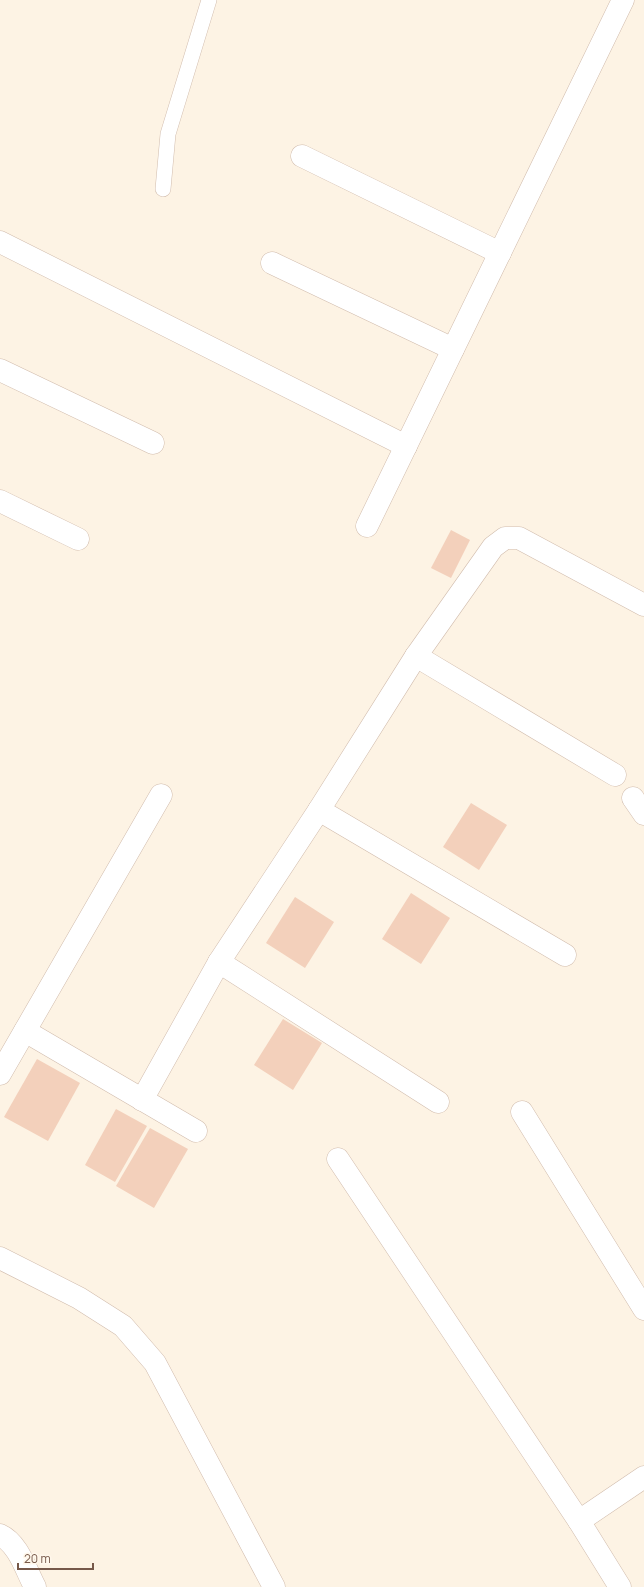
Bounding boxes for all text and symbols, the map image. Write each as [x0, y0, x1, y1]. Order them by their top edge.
scale bar [18, 1545, 93, 1571]
text: 20 m [24, 1550, 51, 1567]

